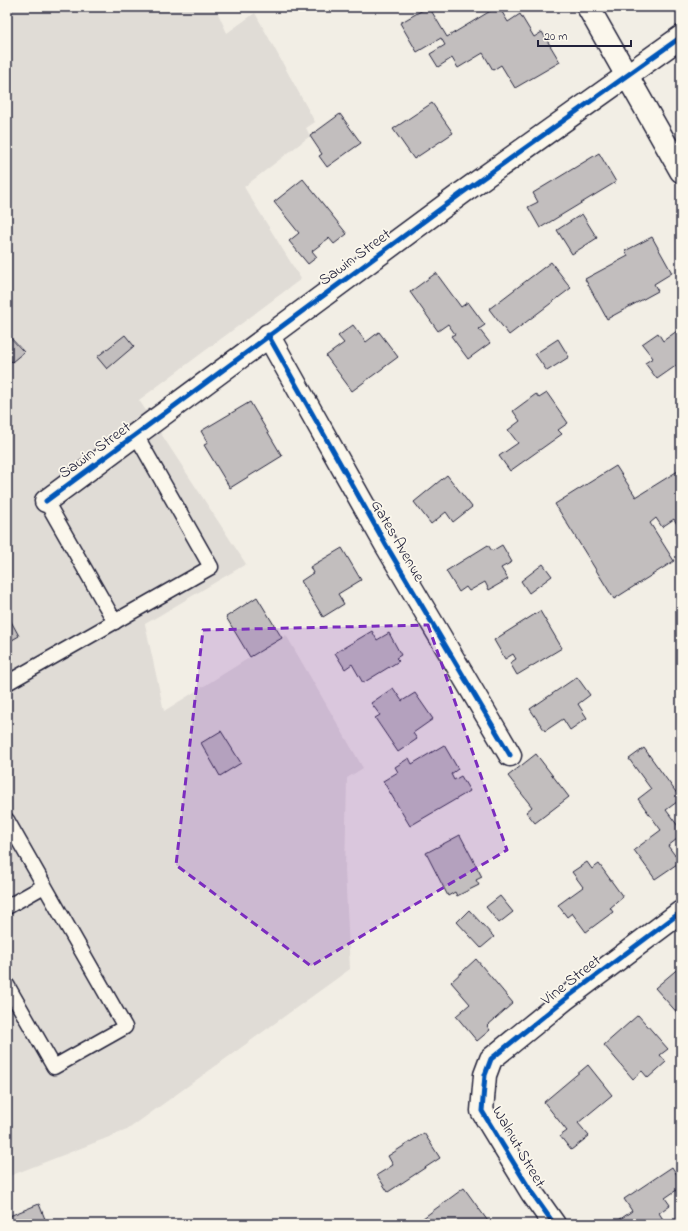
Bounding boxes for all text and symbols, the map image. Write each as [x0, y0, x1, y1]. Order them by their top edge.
scale bar [538, 22, 631, 48]
text: 20 m [544, 28, 567, 46]
street label: Sawin Street [314, 223, 397, 292]
street label: Sawin Street [54, 416, 137, 485]
street label: Gates Avenue [364, 496, 431, 587]
street label: Vine Street [535, 949, 607, 1012]
street label: Walnut Street [485, 1102, 552, 1193]

